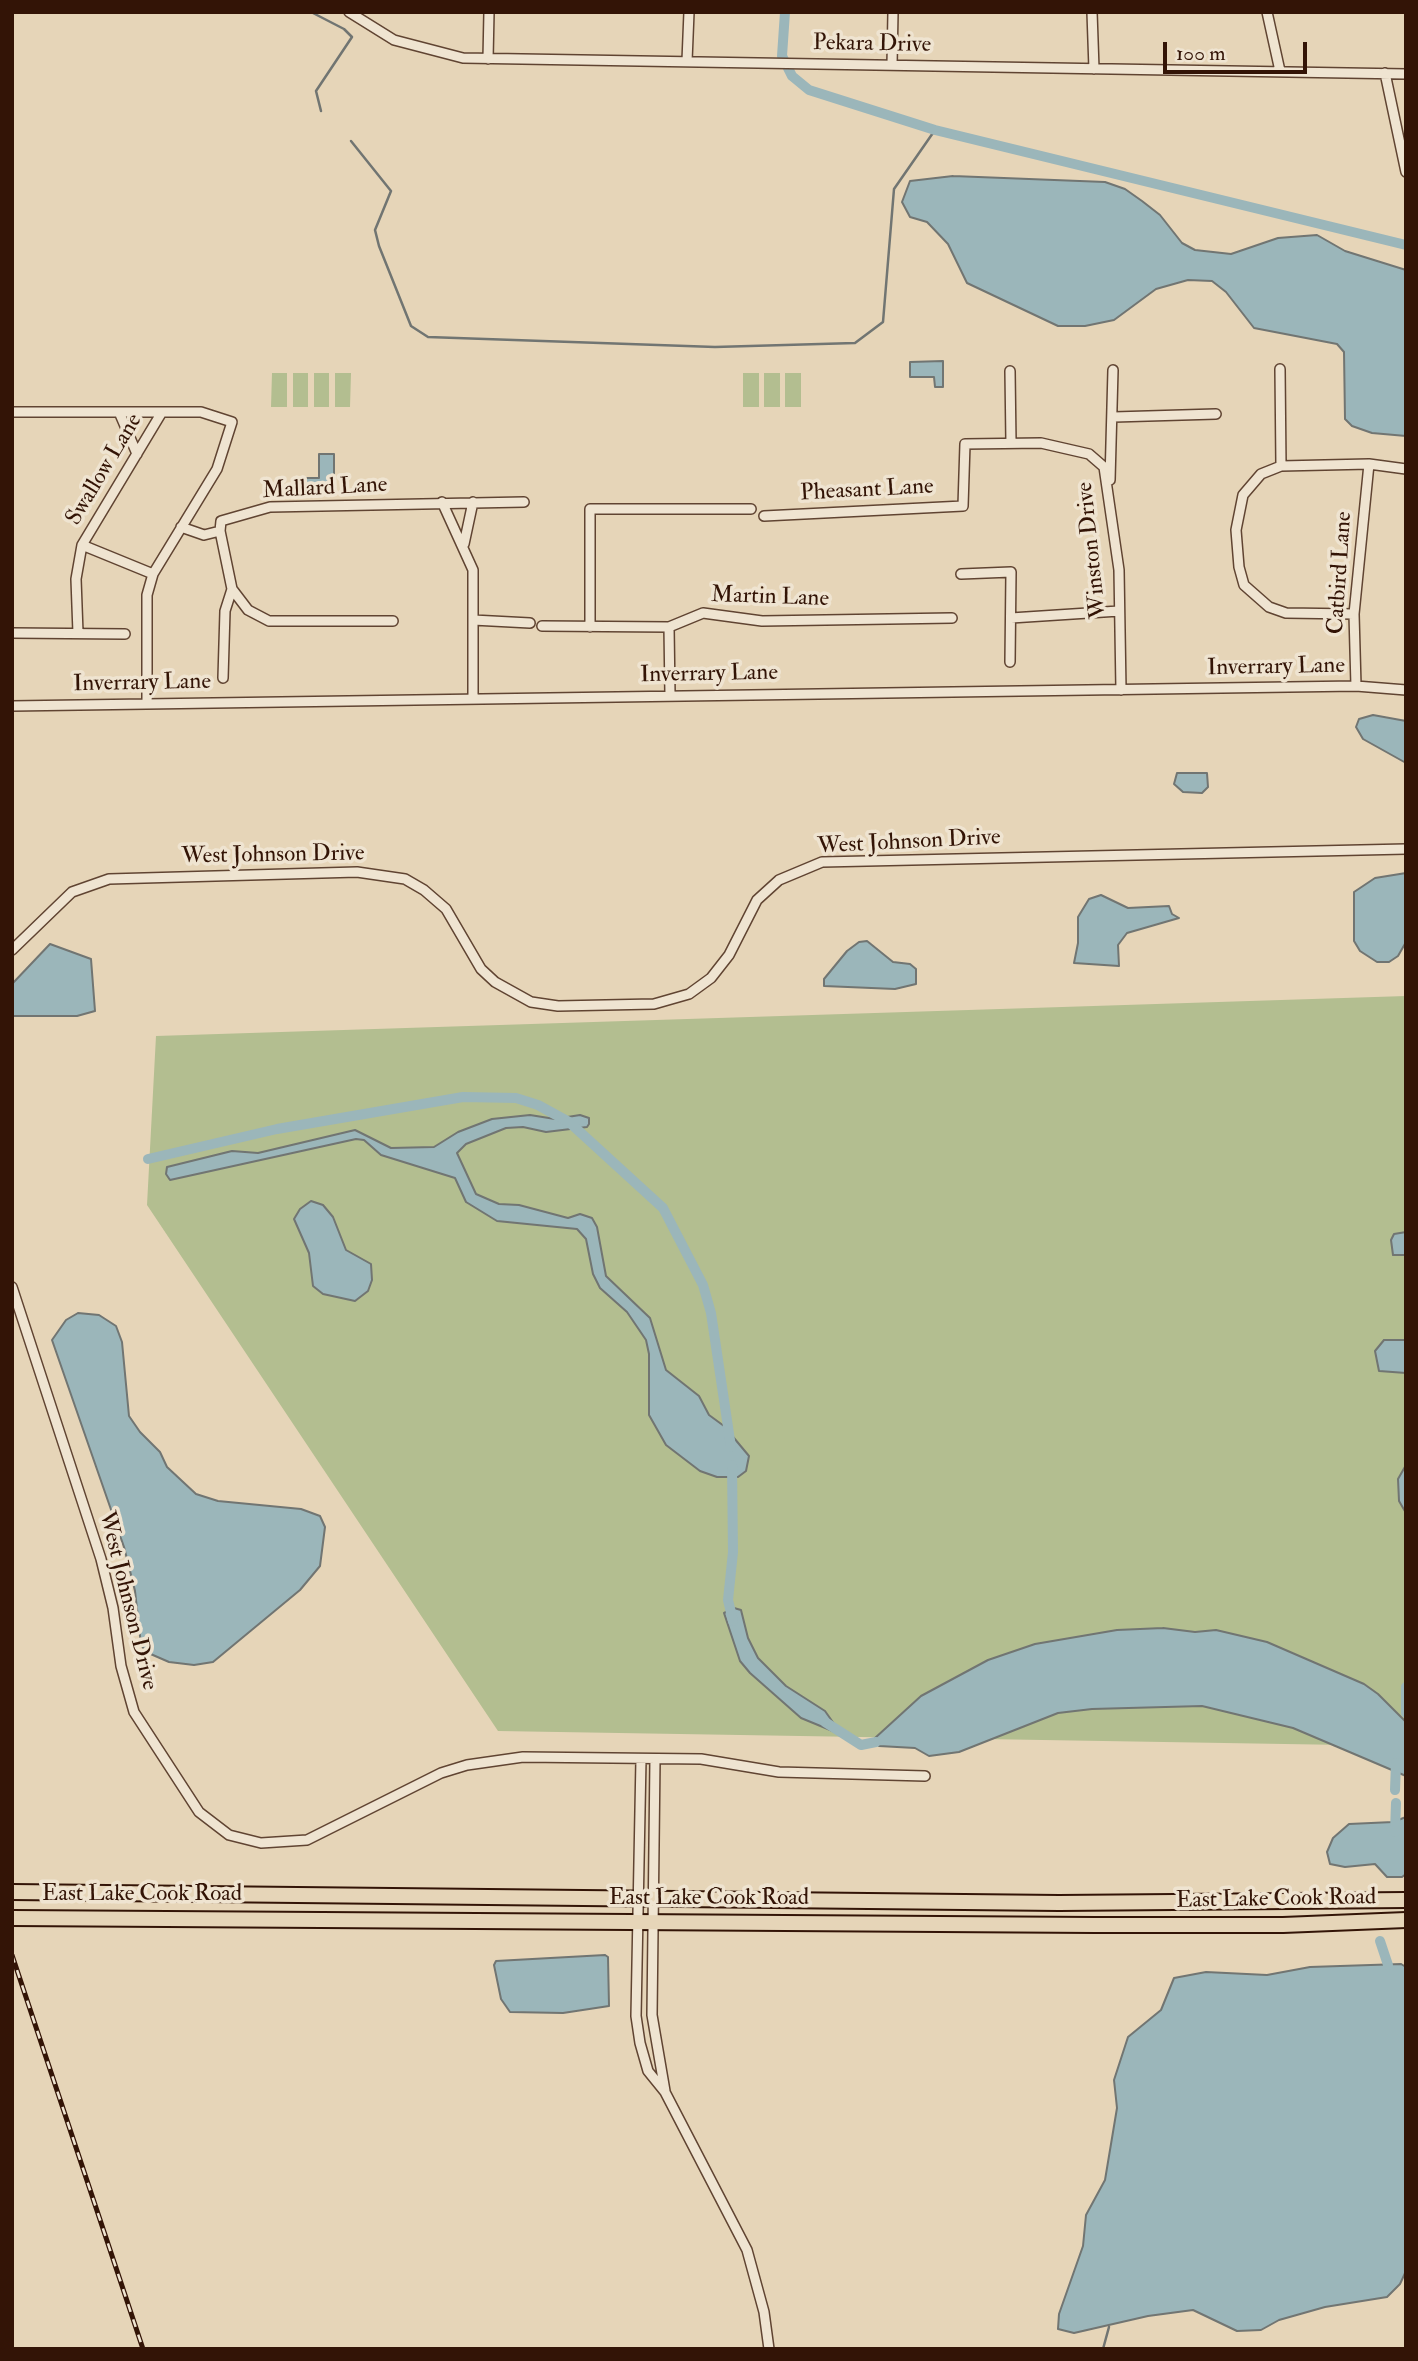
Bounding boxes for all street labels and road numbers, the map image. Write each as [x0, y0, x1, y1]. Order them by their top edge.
street label: Pekara Drive [813, 30, 931, 60]
street label: Swallow Lane [61, 409, 149, 531]
street label: Mallard Lane [262, 472, 388, 506]
street label: Pheasant Lane [800, 474, 934, 508]
street label: Winston Drive [1072, 480, 1114, 620]
street label: Catbird Lane [1323, 511, 1359, 635]
street label: Martin Lane [711, 582, 829, 614]
street label: Inverrary Lane [1207, 653, 1345, 683]
street label: Inverrary Lane [640, 660, 778, 690]
street label: Inverrary Lane [73, 669, 211, 699]
street label: West Johnson Drive [817, 824, 1001, 862]
street label: West Johnson Drive [181, 841, 365, 871]
street label: West Johnson Drive [91, 1509, 163, 1693]
street label: East Lake Cook Road [42, 1881, 242, 1909]
street label: East Lake Cook Road [1176, 1884, 1376, 1916]
street label: East Lake Cook Road [609, 1885, 809, 1913]

